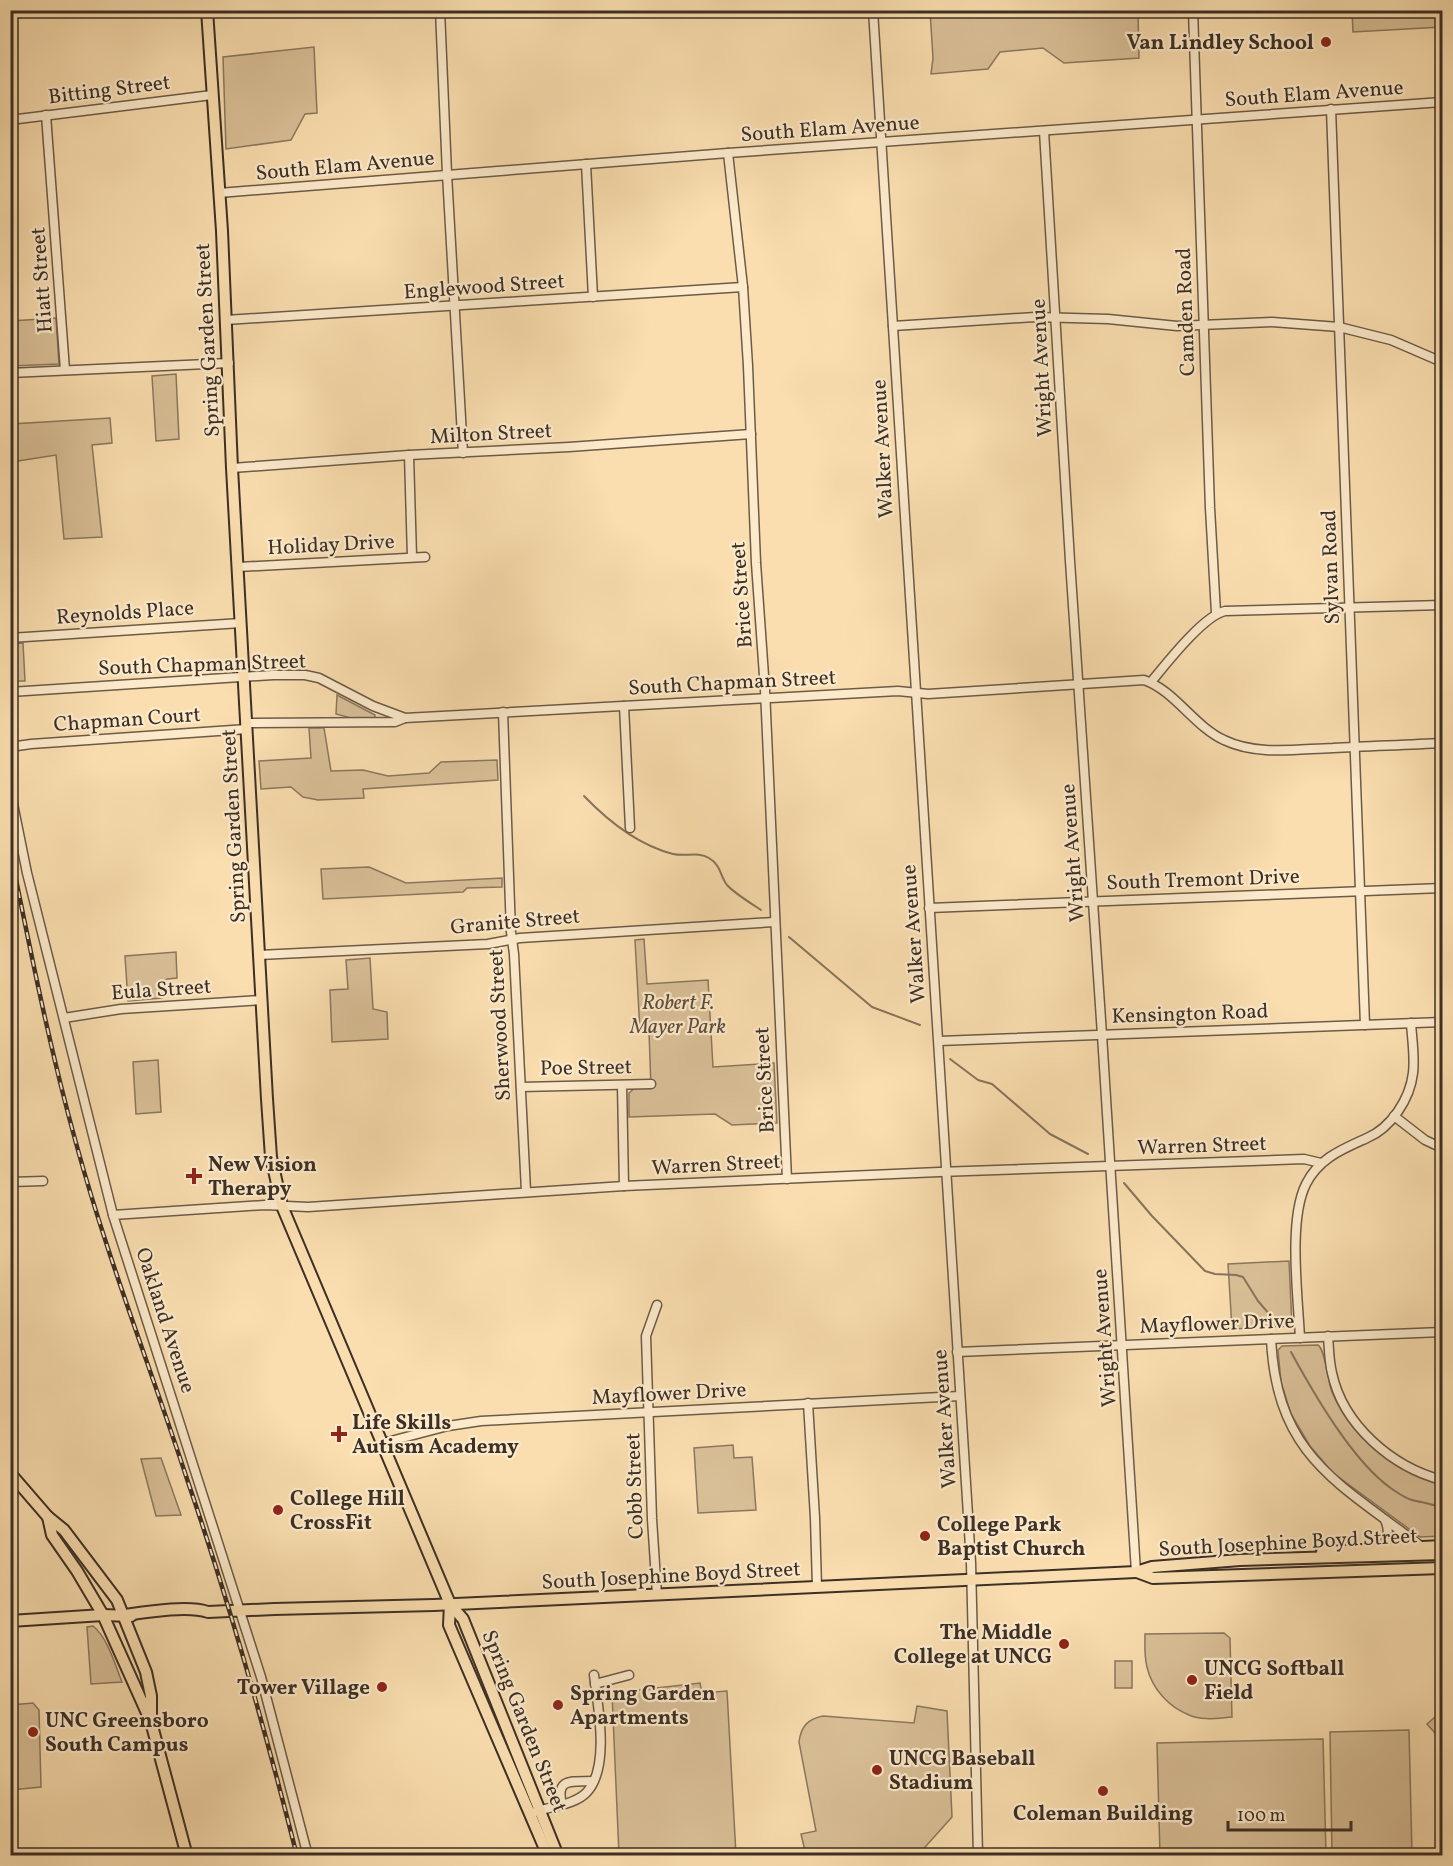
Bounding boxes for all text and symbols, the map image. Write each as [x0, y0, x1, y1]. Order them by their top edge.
place label: Van Lindley School [1127, 29, 1314, 58]
marker: Van Lindley School [1319, 35, 1333, 49]
street label: Bitting Street [46, 69, 172, 112]
street label: South Elam Avenue [1224, 74, 1405, 115]
street label: South Elam Avenue [740, 109, 921, 150]
street label: South Elam Avenue [254, 144, 436, 189]
street label: Hiatt Street [24, 226, 61, 334]
street label: Spring Garden Street [189, 242, 228, 438]
street label: Camden Road [1170, 247, 1203, 377]
street label: Englewood Street [403, 267, 566, 308]
street label: Wright Avenue [1024, 298, 1061, 438]
street label: Walker Avenue [865, 379, 902, 519]
street label: Milton Street [429, 417, 553, 452]
street label: Sylvan Road [1315, 509, 1348, 625]
street label: Holiday Drive [267, 528, 395, 563]
street label: Brice Street [724, 541, 761, 649]
street label: Reynolds Place [55, 594, 195, 633]
street label: South Chapman Street [97, 647, 307, 684]
street label: South Chapman Street [627, 664, 837, 703]
street label: Chapman Court [53, 701, 202, 740]
street label: Spring Garden Street [215, 728, 254, 924]
street label: Wright Avenue [1054, 783, 1093, 923]
street label: Walker Avenue [895, 863, 934, 1004]
street label: South Tremont Drive [1106, 863, 1300, 898]
street label: Granite Street [449, 902, 581, 943]
street label: Sherwood Street [482, 948, 519, 1102]
street label: Eula Street [110, 973, 212, 1008]
park label: Robert F. Mayer Park [629, 989, 726, 1042]
street label: Kensington Road [1111, 997, 1269, 1032]
street label: Brice Street [748, 1026, 783, 1134]
street label: Poe Street [540, 1053, 632, 1084]
street label: Warren Street [1137, 1130, 1267, 1163]
street label: Warren Street [651, 1148, 781, 1183]
place label: New Vision Therapy [208, 1151, 317, 1204]
marker: New Vision Therapy [185, 1167, 203, 1185]
street label: Oakland Avenue [127, 1244, 202, 1397]
street label: Wright Avenue [1086, 1268, 1125, 1408]
street label: Mayflower Drive [1139, 1307, 1295, 1342]
street label: Walker Avenue [926, 1348, 965, 1489]
street label: Mayflower Drive [591, 1376, 747, 1413]
place label: Life Skills Autism Academy [352, 1409, 519, 1462]
marker: Life Skills Autism Academy [330, 1425, 348, 1443]
street label: Cobb Street [619, 1432, 652, 1540]
place label: College Hill CrossFit [290, 1485, 405, 1538]
marker: College Hill CrossFit [271, 1503, 285, 1517]
place label: College Park Baptist Church [937, 1511, 1086, 1564]
street label: South Josephine Boyd Street [1158, 1522, 1418, 1565]
marker: College Park Baptist Church [918, 1529, 932, 1543]
street label: South Josephine Boyd Street [541, 1555, 801, 1598]
place label: The Middle College at UNCG [894, 1619, 1052, 1672]
street label: Spring Garden Street [474, 1626, 573, 1817]
marker: The Middle College at UNCG [1057, 1637, 1071, 1651]
place label: UNCG Softball Field [1204, 1655, 1344, 1708]
marker: UNCG Softball Field [1185, 1673, 1199, 1687]
place label: Tower Village [237, 1674, 370, 1703]
marker: Tower Village [375, 1680, 389, 1694]
place label: Spring Garden Apartments [570, 1680, 716, 1733]
marker: Spring Garden Apartments [551, 1698, 565, 1712]
place label: UNC Greensboro South Campus [45, 1707, 209, 1760]
marker: UNC Greensboro South Campus [26, 1725, 40, 1739]
place label: UNCG Baseball Stadium [889, 1745, 1035, 1798]
marker: UNCG Baseball Stadium [870, 1763, 884, 1777]
marker: Coleman Building [1096, 1784, 1110, 1798]
scale bar [1228, 1794, 1351, 1832]
place label: Coleman Building [1013, 1800, 1193, 1829]
text: 100 m [1237, 1804, 1286, 1829]

